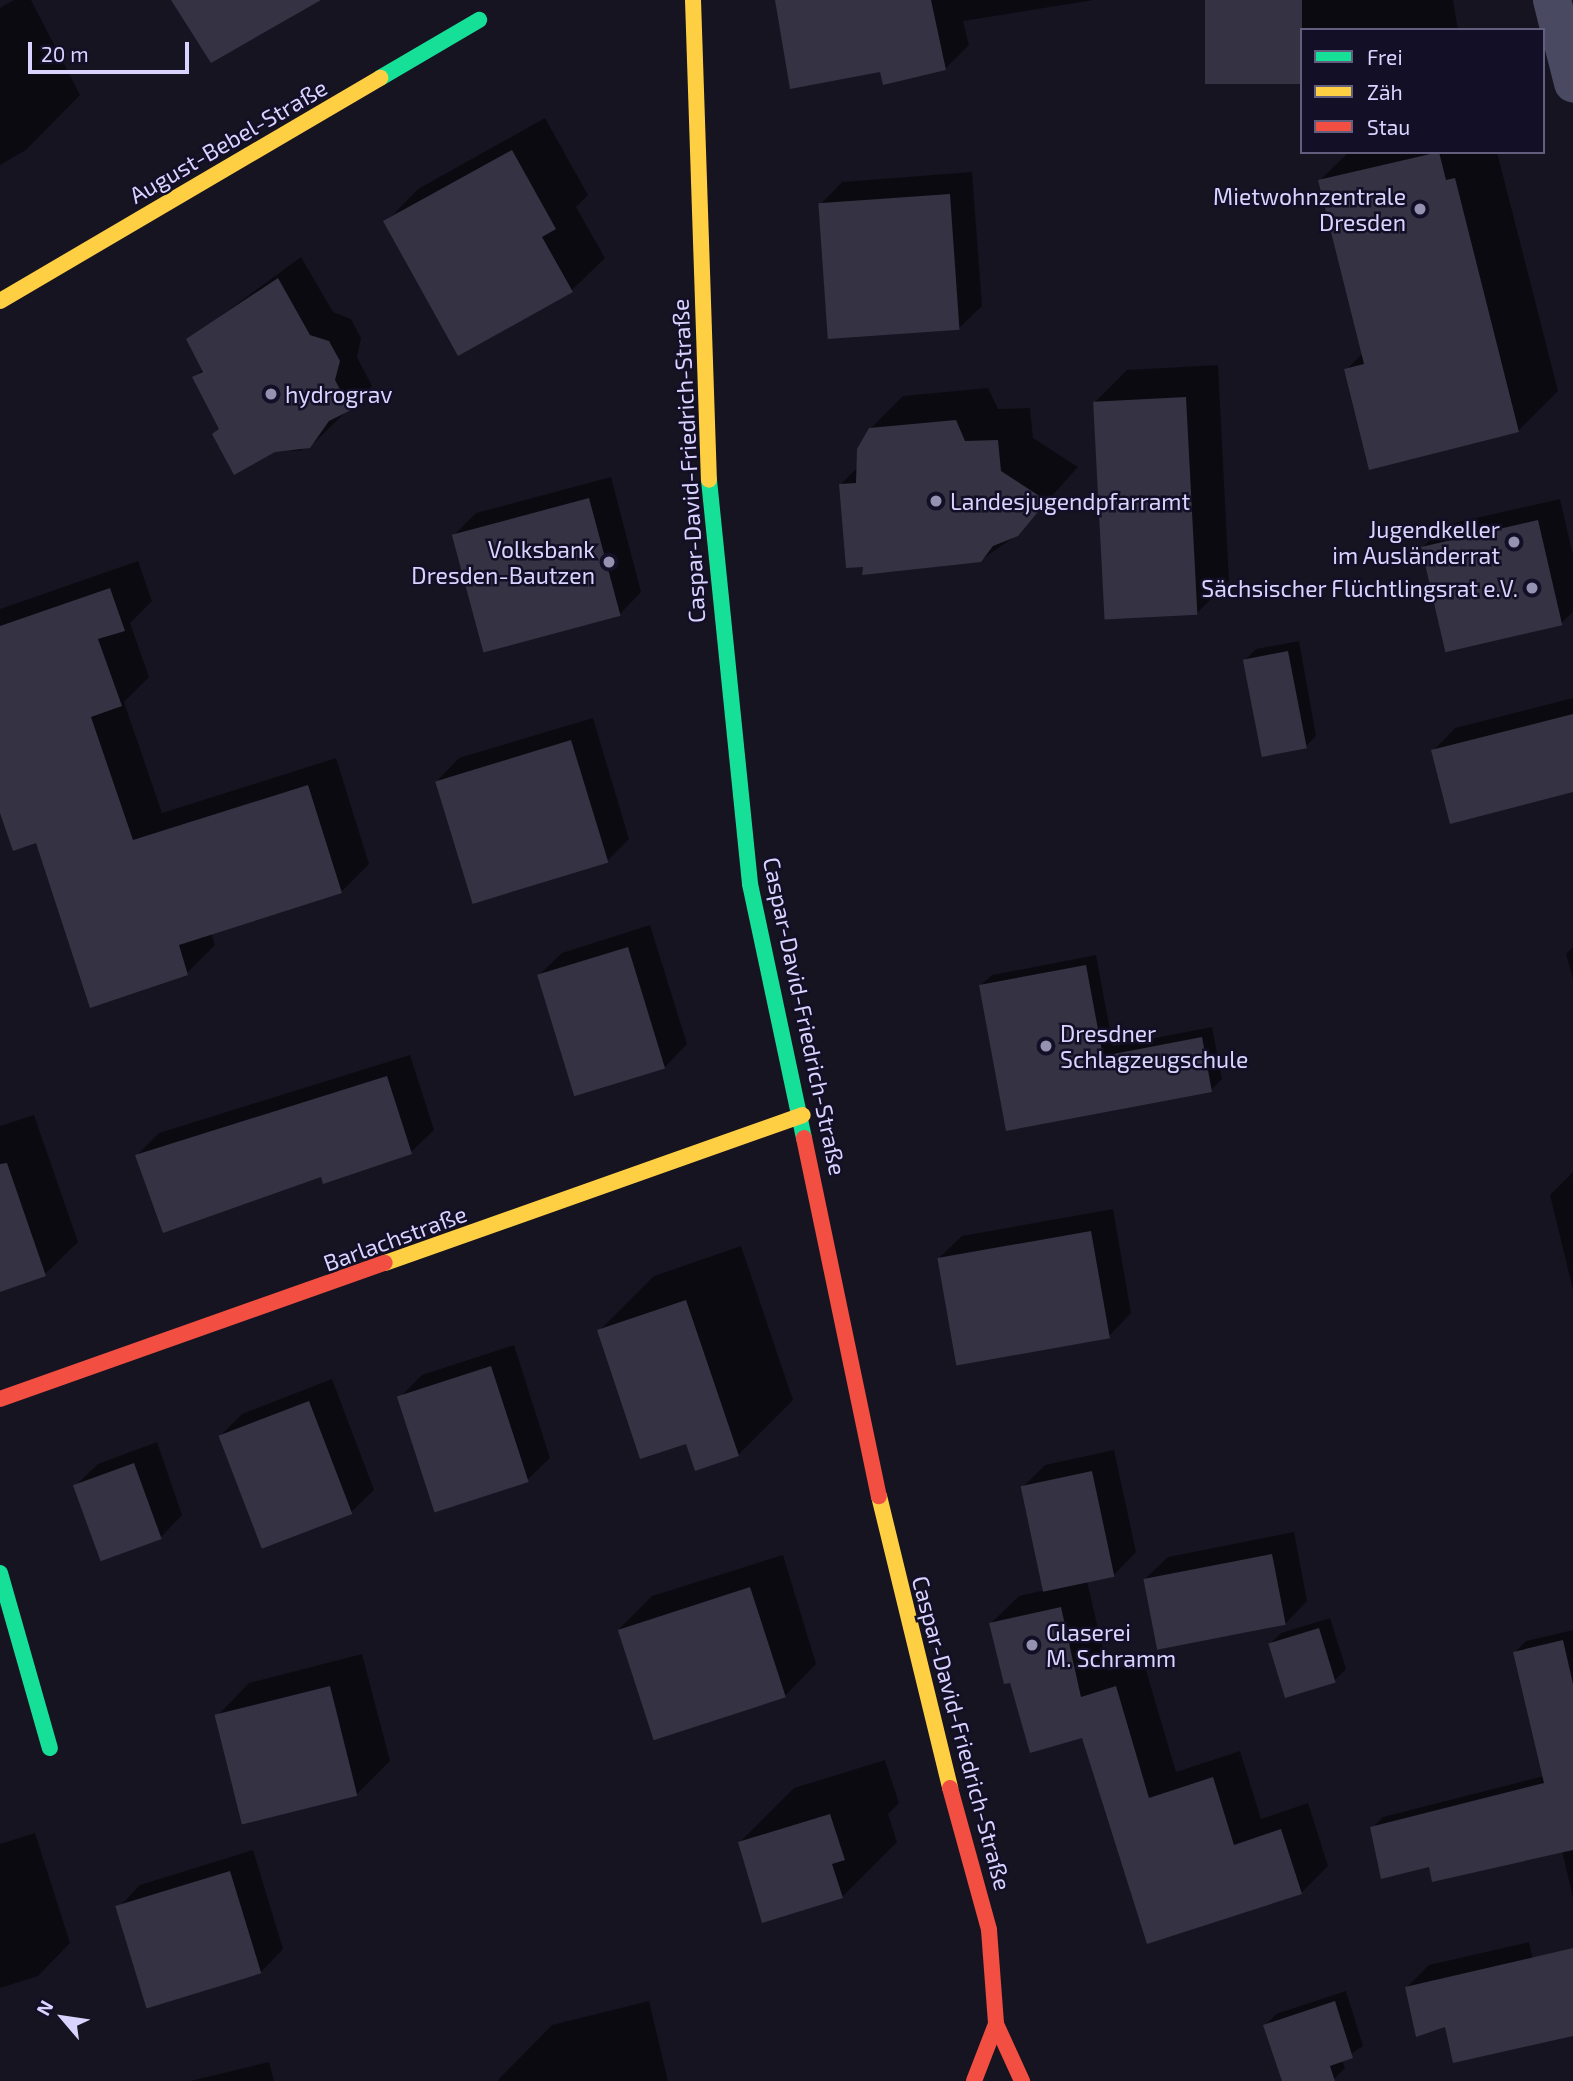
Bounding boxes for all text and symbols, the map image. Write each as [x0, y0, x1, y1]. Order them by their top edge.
scale bar [32, 28, 192, 72]
legend [1300, 28, 1545, 154]
text: 20 m [41, 41, 89, 66]
text: Frei [1367, 44, 1403, 69]
street label: August-Bebel-Straße [124, 73, 332, 209]
text: Zäh [1367, 79, 1403, 104]
text: Stau [1367, 114, 1410, 139]
place label: Mietwohnzentrale Dresden [1213, 182, 1406, 236]
marker: Mietwohnzentrale Dresden [1412, 201, 1428, 217]
street label: Caspar-David-Friedrich-Straße [666, 298, 710, 624]
place label: hydrograv [285, 380, 392, 408]
marker: hydrograv [263, 386, 279, 402]
place label: Landesjugendpfarramt [950, 487, 1190, 515]
marker: Landesjugendpfarramt [928, 493, 944, 509]
place label: Jugendkeller im Ausländerrat [1332, 515, 1500, 569]
marker: Jugendkeller im Ausländerrat [1506, 534, 1522, 550]
place label: Volksbank Dresden-Bautzen [411, 535, 595, 589]
marker: Volksbank Dresden-Bautzen [601, 554, 617, 570]
place label: Sächsischer Flüchtlingsrat e.V. [1201, 574, 1518, 602]
marker: Sächsischer Flüchtlingsrat e.V. [1524, 580, 1540, 596]
street label: Caspar-David-Friedrich-Straße [758, 854, 852, 1178]
place label: Dresdner Schlagzeugschule [1060, 1019, 1248, 1073]
marker: Dresdner Schlagzeugschule [1038, 1038, 1054, 1054]
street label: Barlachstraße [320, 1199, 470, 1277]
street label: Caspar-David-Friedrich-Straße [907, 1573, 1017, 1893]
place label: Glaserei M. Schramm [1046, 1618, 1176, 1672]
marker: Glaserei M. Schramm [1024, 1637, 1040, 1653]
north arrow [28, 1983, 98, 2053]
text: N [31, 1996, 58, 2019]

